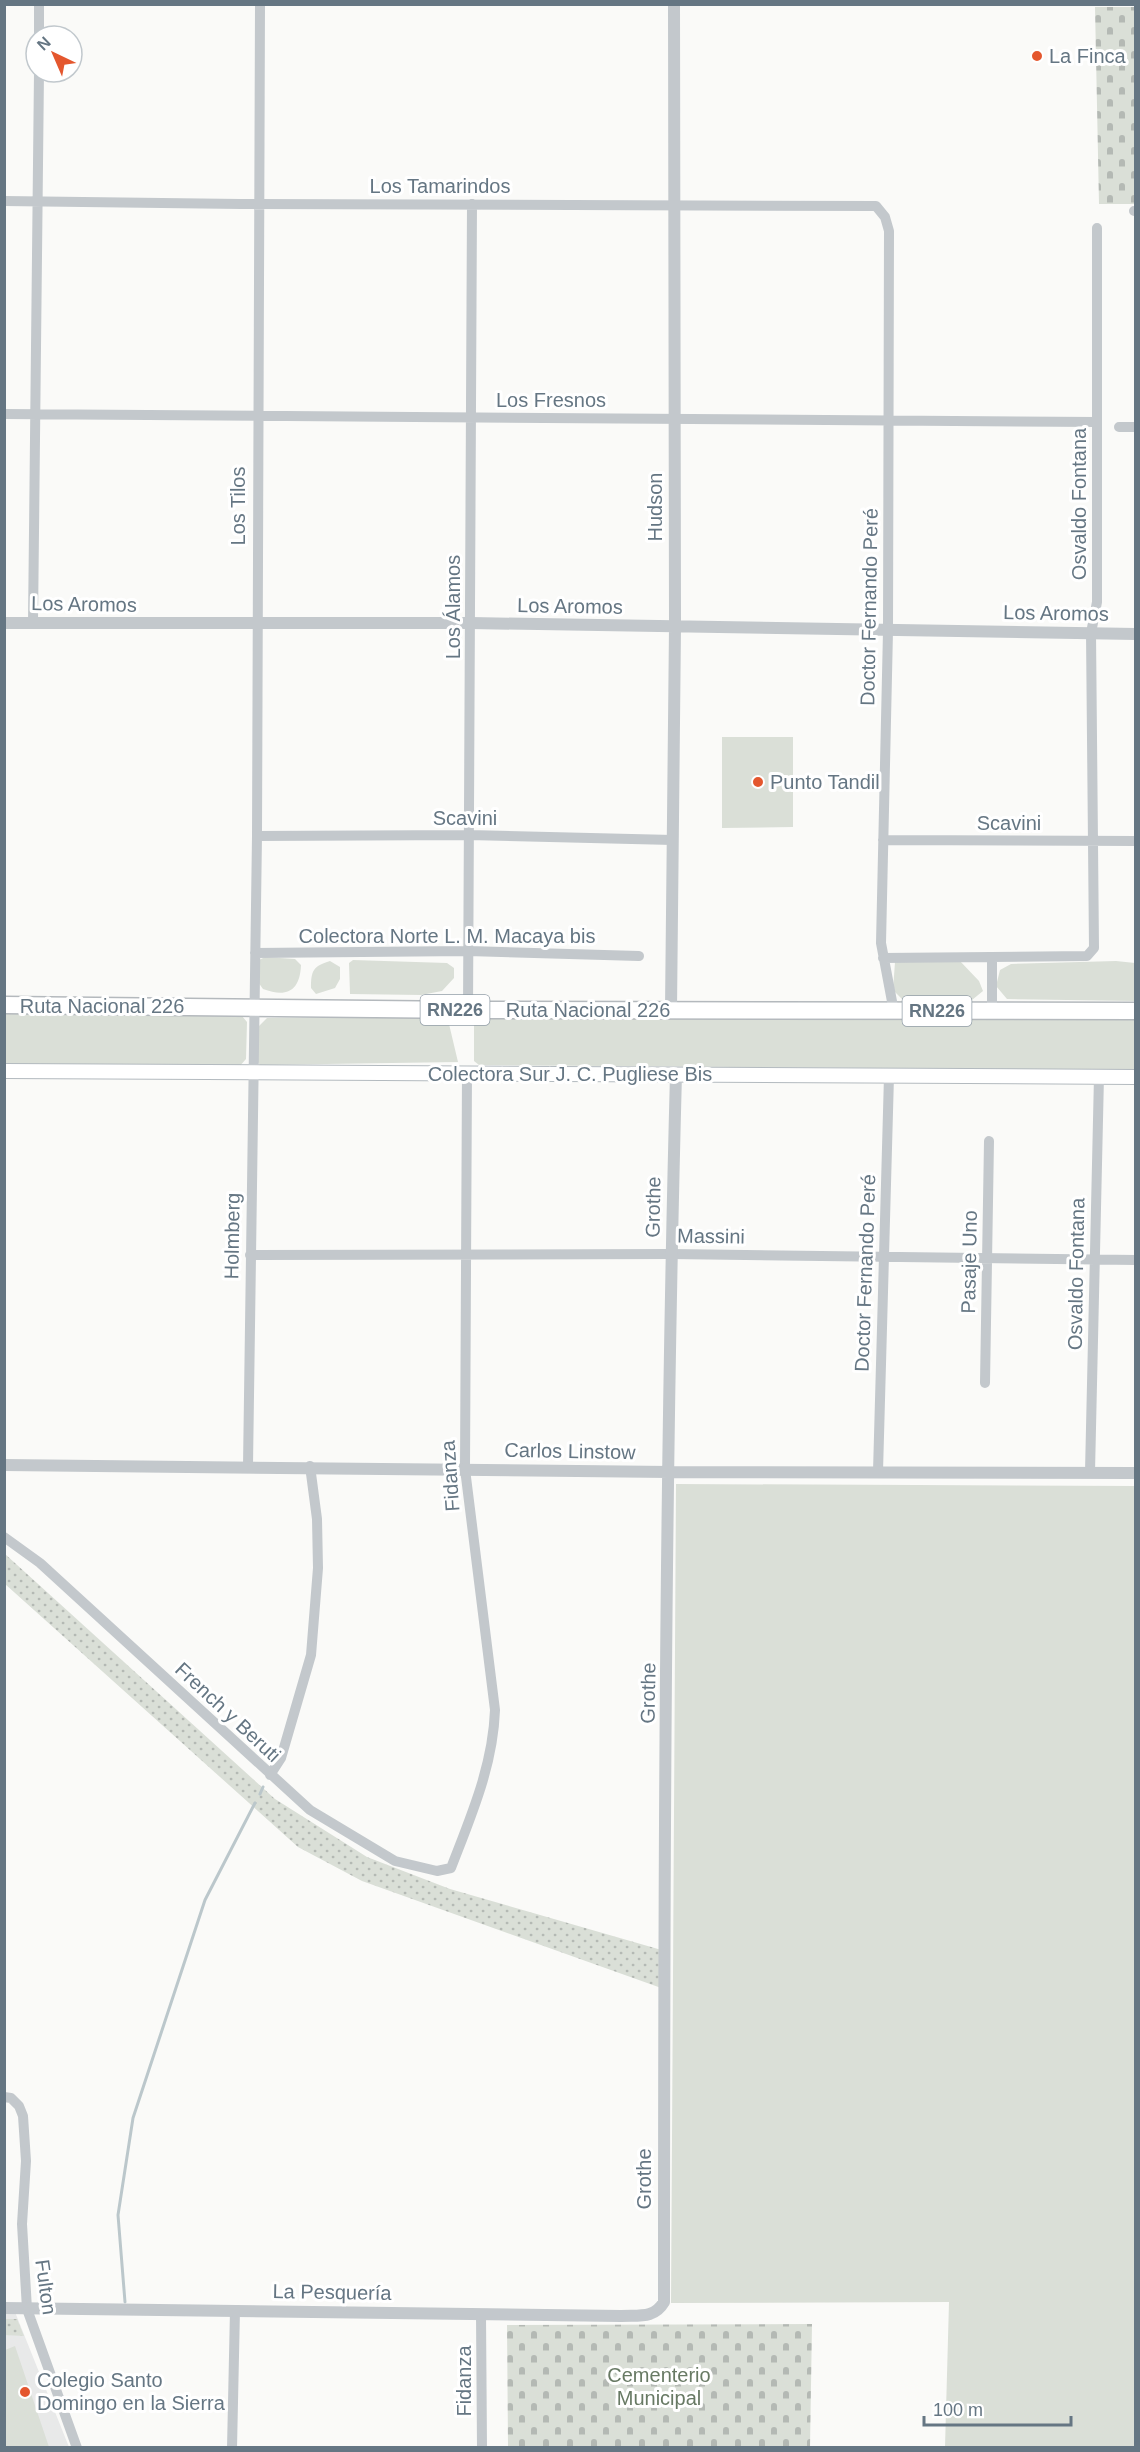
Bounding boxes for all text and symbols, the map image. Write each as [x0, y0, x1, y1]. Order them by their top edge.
north arrow [24, 24, 84, 84]
text: N [34, 33, 54, 54]
place label: La Finca [1049, 45, 1127, 67]
marker: La Finca [1030, 49, 1044, 63]
street label: Los Tamarindos [370, 175, 510, 197]
street label: Los Fresnos [496, 389, 606, 411]
street label: Osvaldo Fontana [1068, 427, 1090, 580]
street label: Los Tilos [227, 467, 249, 545]
street label: Hudson [644, 473, 666, 541]
street label: Doctor Fernando Peré [856, 508, 882, 706]
street label: Los Álamos [442, 555, 464, 659]
street label: Los Aromos [31, 592, 137, 616]
street label: Los Aromos [517, 594, 623, 618]
street label: Los Aromos [1003, 601, 1109, 625]
place label: Punto Tandil [770, 771, 880, 793]
marker: Punto Tandil [751, 775, 765, 789]
street label: Scavini [433, 807, 497, 829]
street label: Scavini [977, 812, 1041, 834]
street label: Colectora Norte L. M. Macaya bis [299, 925, 595, 947]
street label: Ruta Nacional 226 [20, 995, 184, 1017]
road number: RN226 [420, 995, 490, 1025]
road number: RN226 [902, 996, 972, 1026]
street label: Ruta Nacional 226 [506, 999, 670, 1021]
street label: Colectora Sur J. C. Pugliese Bis [428, 1063, 712, 1085]
street label: Doctor Fernando Peré [851, 1174, 879, 1372]
street label: Grothe [641, 1176, 665, 1238]
street label: Holmberg [220, 1192, 244, 1280]
street label: Osvaldo Fontana [1064, 1197, 1088, 1350]
street label: Pasaje Uno [957, 1210, 981, 1314]
street label: Massini [677, 1224, 745, 1248]
street label: Fidanza [436, 1439, 463, 1512]
street label: Carlos Linstow [504, 1439, 636, 1463]
street label: French y Beruti [171, 1658, 285, 1766]
street label: Grothe [636, 1662, 660, 1724]
street label: Grothe [633, 2148, 655, 2210]
street label: Fulton [31, 2258, 61, 2316]
street label: La Pesquería [272, 2280, 393, 2304]
street label: Fidanza [453, 2345, 475, 2417]
park label: Cementerio Municipal [607, 2364, 711, 2409]
place label: Colegio Santo Domingo en la Sierra [37, 2369, 226, 2414]
marker: Colegio Santo Domingo en la Sierra [18, 2385, 32, 2399]
scale bar [924, 2389, 1071, 2427]
text: 100 m [933, 2400, 983, 2420]

